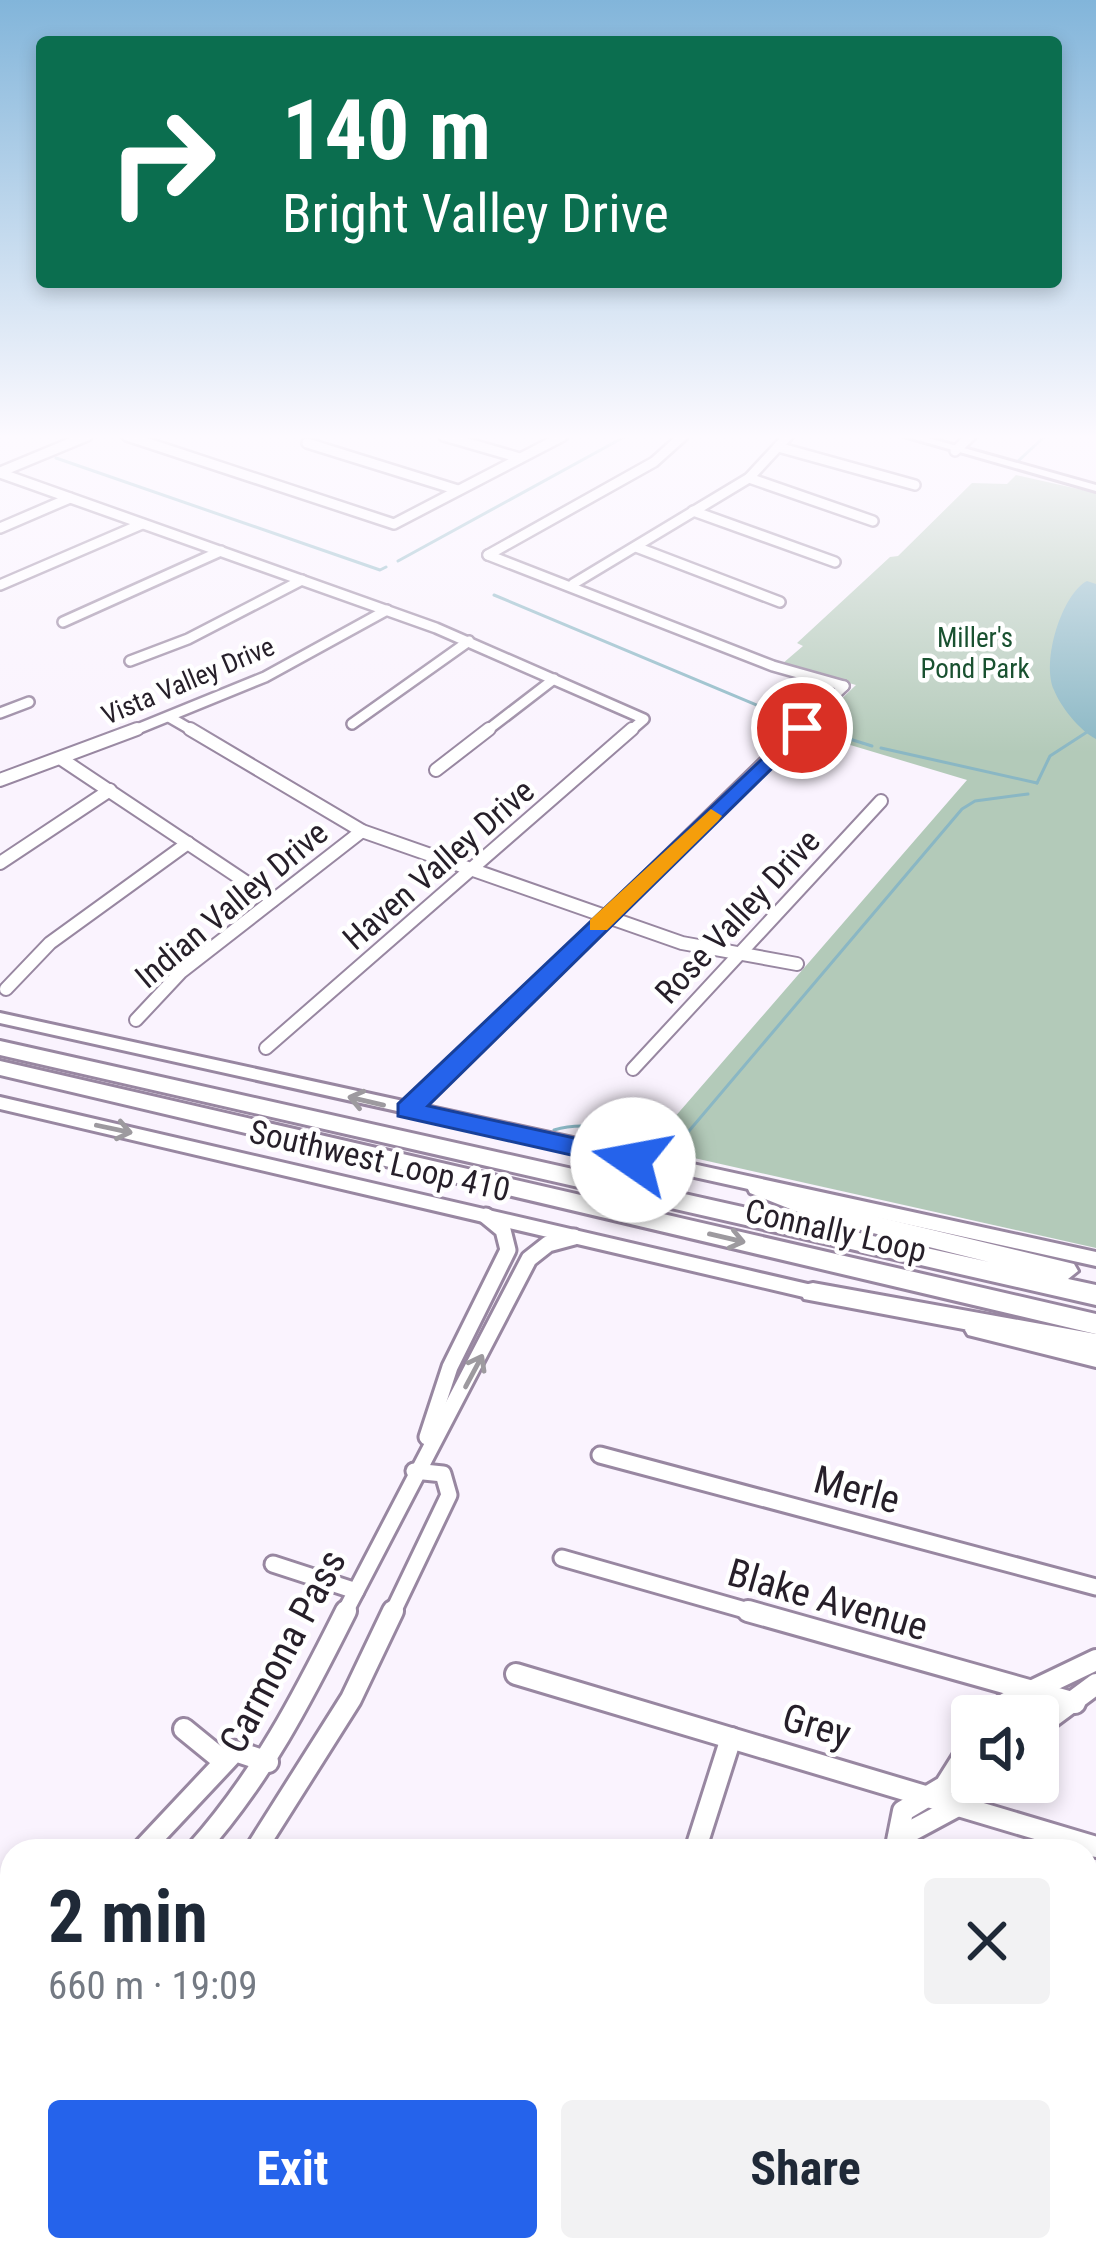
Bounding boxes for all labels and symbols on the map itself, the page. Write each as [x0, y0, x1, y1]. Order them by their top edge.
park label: Miller's Pond Park [920, 622, 1030, 685]
street label: Vista Valley Drive [97, 630, 279, 732]
pin [751, 677, 853, 779]
street label: Haven Valley Drive [335, 771, 542, 958]
street label: Indian Valley Drive [127, 813, 335, 996]
street label: Rose Valley Drive [647, 821, 828, 1011]
one-way arrow [347, 1089, 385, 1111]
position arrow [570, 1097, 696, 1223]
street label: Southwest Loop 410 [246, 1112, 514, 1209]
one-way arrow [94, 1119, 133, 1142]
street label: Connally Loop [742, 1191, 930, 1270]
one-way arrow [708, 1228, 746, 1250]
one-way arrow [463, 1353, 486, 1389]
street label: Merle [809, 1457, 905, 1523]
street label: Carmona Pass [210, 1542, 356, 1761]
street label: Blake Avenue [723, 1550, 933, 1650]
street label: Grey [777, 1694, 856, 1758]

